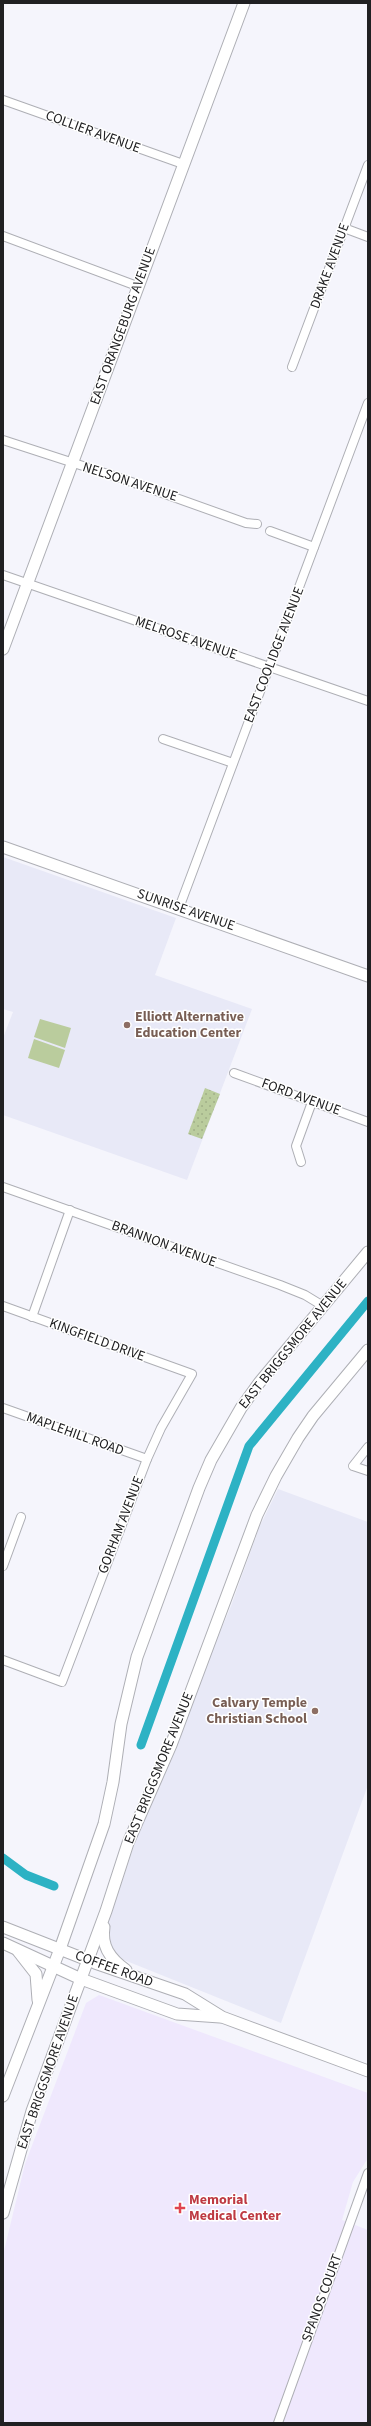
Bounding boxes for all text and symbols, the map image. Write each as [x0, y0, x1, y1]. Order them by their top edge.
street label: COLLIER AVENUE [43, 106, 143, 158]
street label: DRAKE AVENUE [305, 220, 355, 312]
street label: EAST ORANGEBURG AVENUE [85, 244, 161, 408]
street label: NELSON AVENUE [80, 457, 180, 507]
street label: EAST COOLIDGE AVENUE [239, 584, 309, 726]
street label: MELROSE AVENUE [132, 611, 240, 665]
street label: SUNRISE AVENUE [134, 884, 238, 936]
place label: Elliott Alternative Education Center [135, 1007, 244, 1043]
marker: Elliott Alternative Education Center [122, 1020, 132, 1030]
street label: FORD AVENUE [259, 1073, 343, 1121]
street label: BRANNON AVENUE [109, 1216, 219, 1272]
street label: EAST BRIGGSMORE AVENUE [234, 1275, 352, 1413]
street label: KINGFIELD DRIVE [46, 1313, 148, 1367]
street label: MAPLEHILL ROAD [23, 1407, 127, 1461]
street label: GORHAM AVENUE [93, 1473, 149, 1577]
street label: EAST BRIGGSMORE AVENUE [119, 1689, 199, 1847]
place label: Calvary Temple Christian School [206, 1693, 307, 1729]
marker: Calvary Temple Christian School [310, 1706, 320, 1716]
street label: COFFEE ROAD [72, 1946, 156, 1992]
street label: EAST BRIGGSMORE AVENUE [12, 1992, 84, 2152]
place label: Memorial Medical Center [189, 2190, 281, 2226]
marker: Memorial Medical Center [174, 2202, 186, 2214]
street label: SPANOS COURT [297, 2251, 347, 2345]

